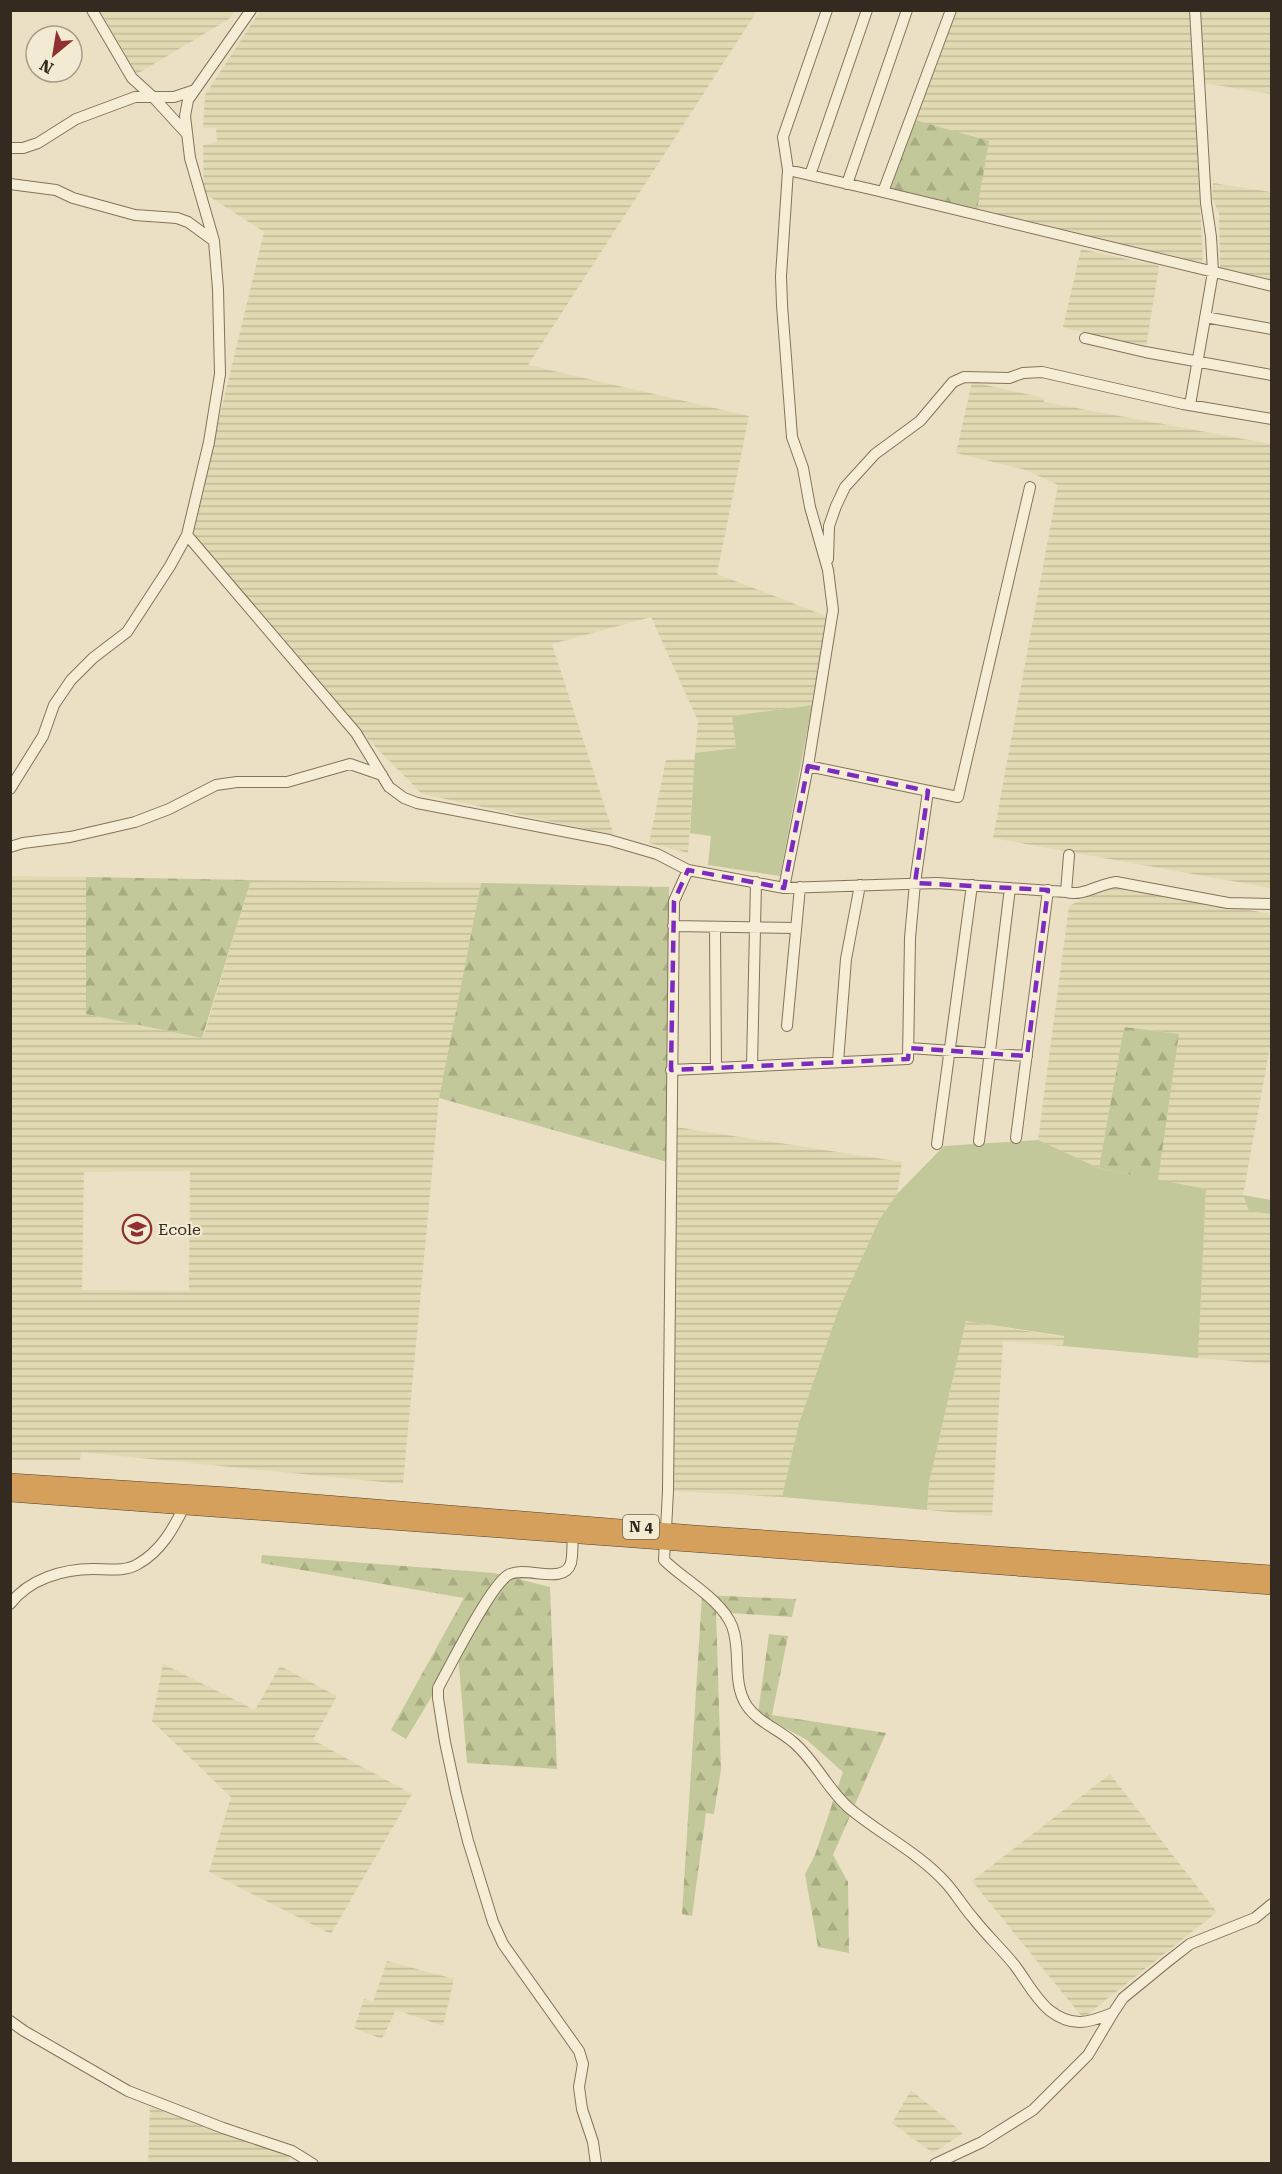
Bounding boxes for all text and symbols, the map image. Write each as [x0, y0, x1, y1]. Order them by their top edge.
north arrow [24, 24, 84, 84]
text: N [37, 55, 57, 78]
school or university icon: Ecole [121, 1213, 153, 1245]
place label: Ecole [158, 1220, 201, 1239]
road number: N 4 [623, 1515, 659, 1539]

